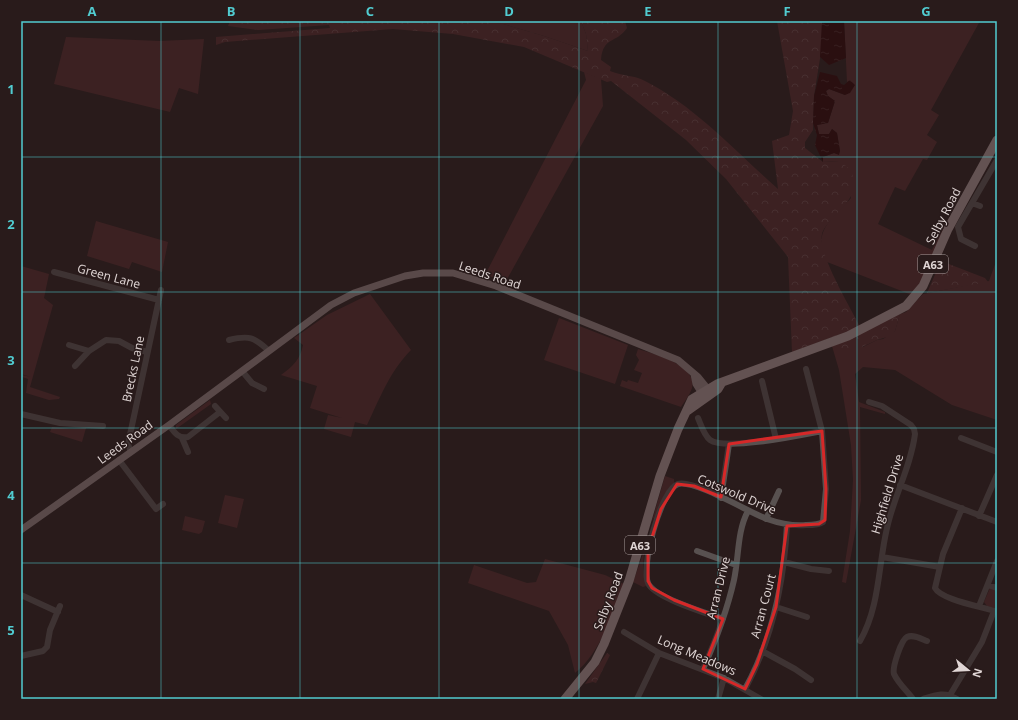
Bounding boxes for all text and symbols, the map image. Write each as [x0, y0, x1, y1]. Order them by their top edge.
text: A [88, 2, 97, 20]
text: B [227, 2, 236, 20]
text: C [366, 2, 374, 20]
text: D [504, 2, 514, 20]
text: E [644, 2, 652, 20]
text: F [783, 2, 791, 20]
text: G [921, 2, 931, 20]
text: 1 [7, 80, 15, 98]
street label: Selby Road [921, 185, 965, 247]
text: 2 [7, 215, 15, 233]
road number: A63 [918, 255, 948, 273]
street label: Leeds Road [457, 257, 523, 293]
street label: Green Lane [76, 259, 143, 293]
street label: Brecks Lane [118, 334, 148, 404]
text: 3 [7, 351, 15, 369]
street label: Leeds Road [94, 416, 156, 468]
street label: Highfield Drive [867, 452, 907, 536]
street label: Cotswold Drive [695, 470, 779, 518]
text: 4 [7, 486, 15, 504]
road number: A63 [625, 536, 655, 554]
street label: Arran Drive [702, 555, 734, 621]
street label: Selby Road [589, 569, 627, 633]
street label: Arran Court [746, 572, 780, 640]
text: 5 [7, 621, 15, 639]
street label: Long Meadows [655, 631, 739, 679]
north arrow [948, 650, 988, 690]
text: N [969, 667, 987, 680]

